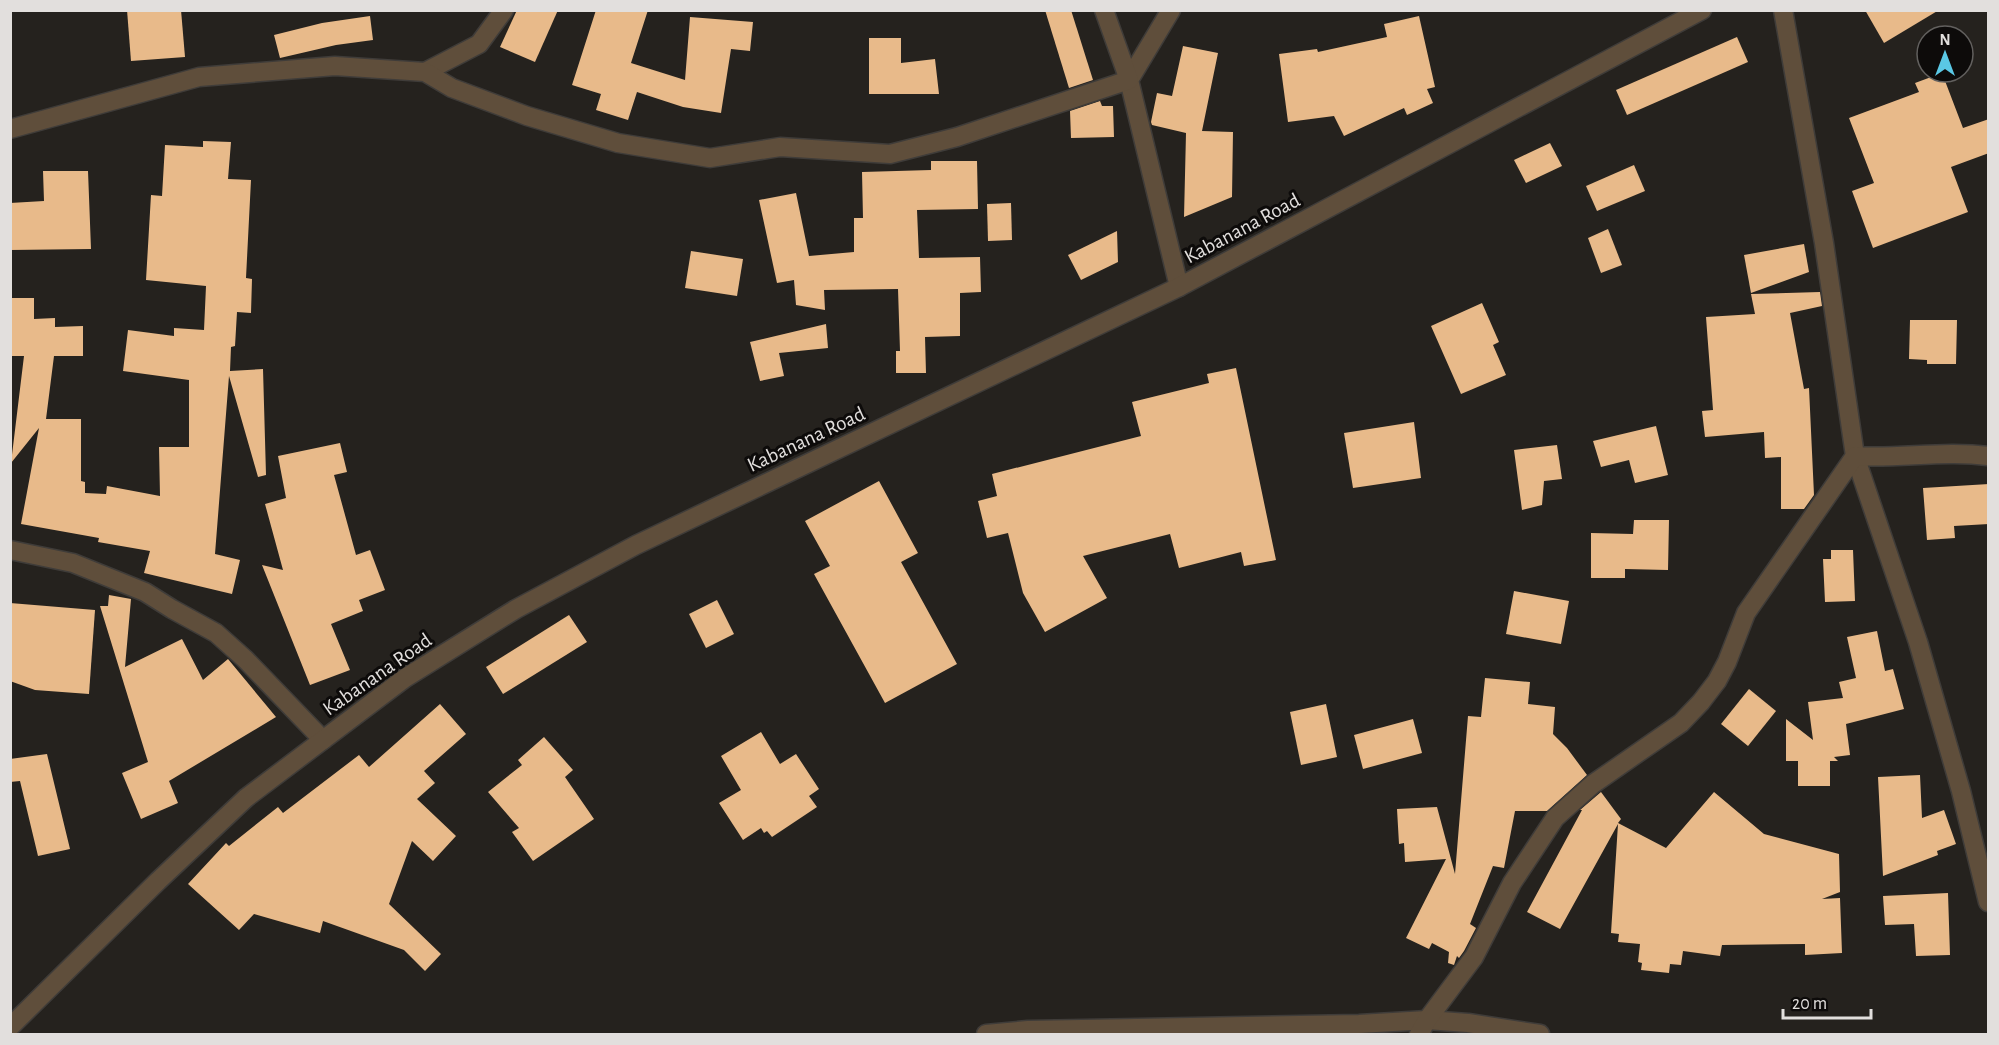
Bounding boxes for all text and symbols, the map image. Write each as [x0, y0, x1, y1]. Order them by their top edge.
north arrow [1915, 24, 1975, 84]
text: N [1939, 32, 1951, 48]
street label: Kabanana Road [1181, 189, 1303, 268]
street label: Kabanana Road [744, 403, 868, 476]
street label: Kabanana Road [319, 629, 436, 720]
scale bar [1783, 982, 1872, 1020]
text: 20 m [1792, 995, 1827, 1013]

